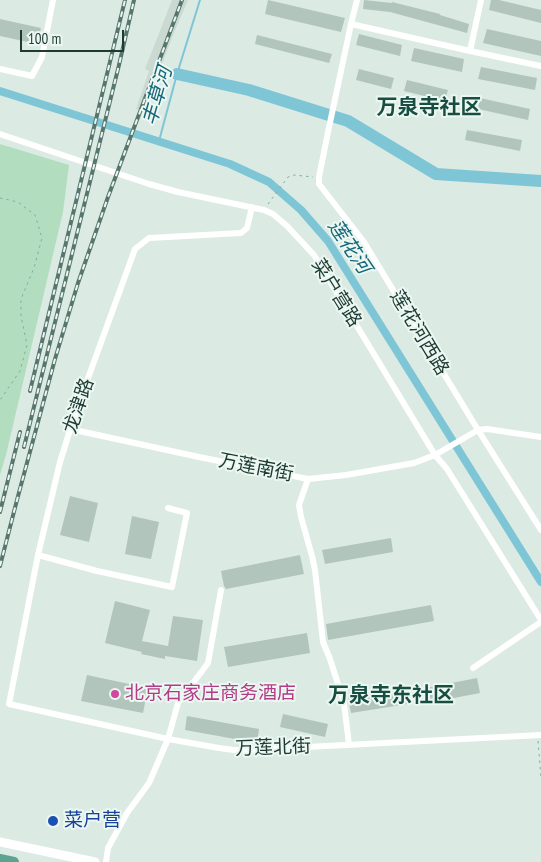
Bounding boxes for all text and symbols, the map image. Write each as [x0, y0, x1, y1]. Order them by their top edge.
scale bar [22, 20, 126, 52]
text: 100 m [28, 29, 61, 48]
water label: 丰草河 [138, 64, 178, 128]
district label: 万泉寺社区 [377, 95, 481, 121]
water label: 莲花河 [322, 215, 376, 279]
street label: 菜户营路 [306, 255, 366, 331]
street label: 莲花河西路 [385, 286, 453, 380]
street label: 龙津路 [59, 375, 99, 437]
street label: 万莲南街 [217, 450, 295, 486]
place label: 北京石家庄商务酒店 [125, 683, 296, 705]
district label: 万泉寺东社区 [328, 683, 454, 709]
marker: 北京石家庄商务酒店 [109, 688, 121, 700]
street label: 万莲北街 [235, 735, 311, 761]
place label: 菜户营 [64, 810, 121, 832]
marker: 菜户营 [46, 814, 60, 828]

